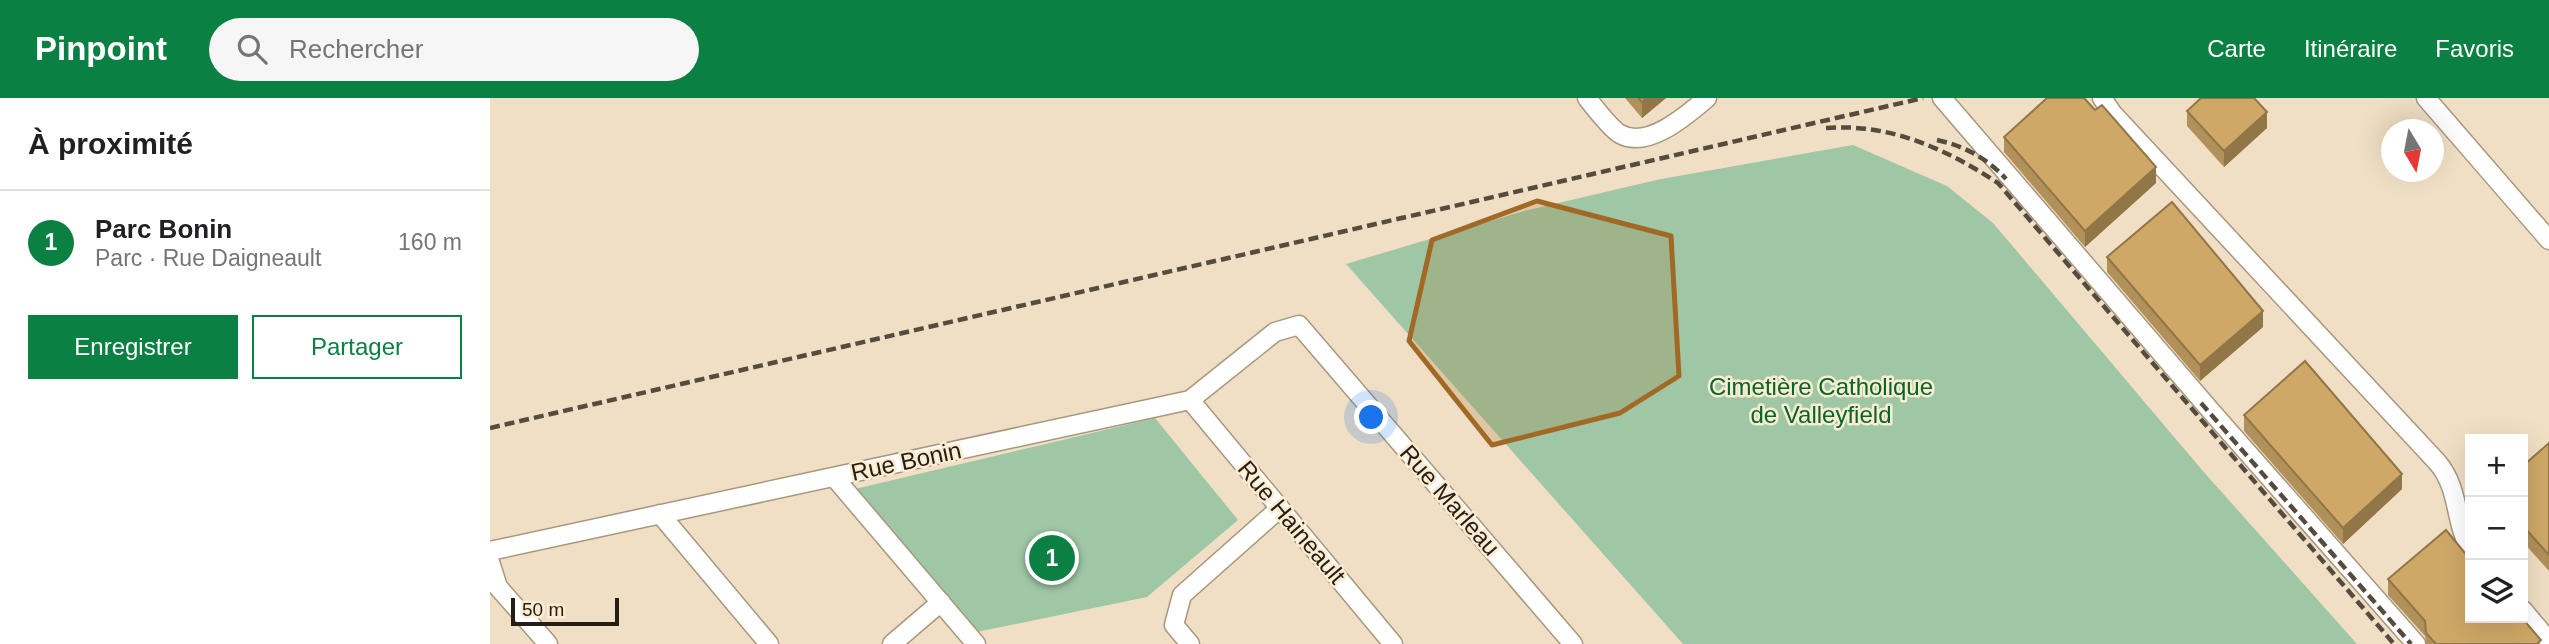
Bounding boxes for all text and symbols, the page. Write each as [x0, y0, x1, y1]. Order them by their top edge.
search box [209, 18, 699, 81]
text: Pinpoint [35, 30, 167, 67]
icon: search [233, 30, 271, 68]
text: Rechercher [289, 34, 423, 64]
text: Carte [2207, 35, 2266, 62]
text: Itinéraire [2304, 35, 2397, 62]
text: Favoris [2435, 35, 2514, 62]
north arrow [2381, 119, 2444, 182]
text: À proximité [28, 127, 193, 160]
text: Parc Bonin [95, 214, 232, 244]
text: 1 [45, 229, 57, 255]
text: 160 m [398, 229, 462, 255]
text: Parc · Rue Daigneault [95, 245, 321, 271]
button: Enregistrer [28, 315, 238, 379]
button: Partager [252, 315, 462, 379]
park label: Cimetière Catholique de Valleyfield [1709, 373, 1933, 428]
your location [1354, 400, 1388, 434]
map controls [2465, 434, 2528, 623]
button: + [2465, 434, 2528, 497]
street label: Rue Bonin [848, 436, 964, 486]
street label: Rue Marleau [1395, 439, 1505, 561]
street label: Rue Haineault [1233, 455, 1351, 589]
button: − [2465, 497, 2528, 560]
pin: 1 [1029, 532, 1075, 584]
button: layers [2465, 560, 2528, 623]
scale bar [511, 595, 620, 627]
text: 50 m [522, 599, 564, 620]

